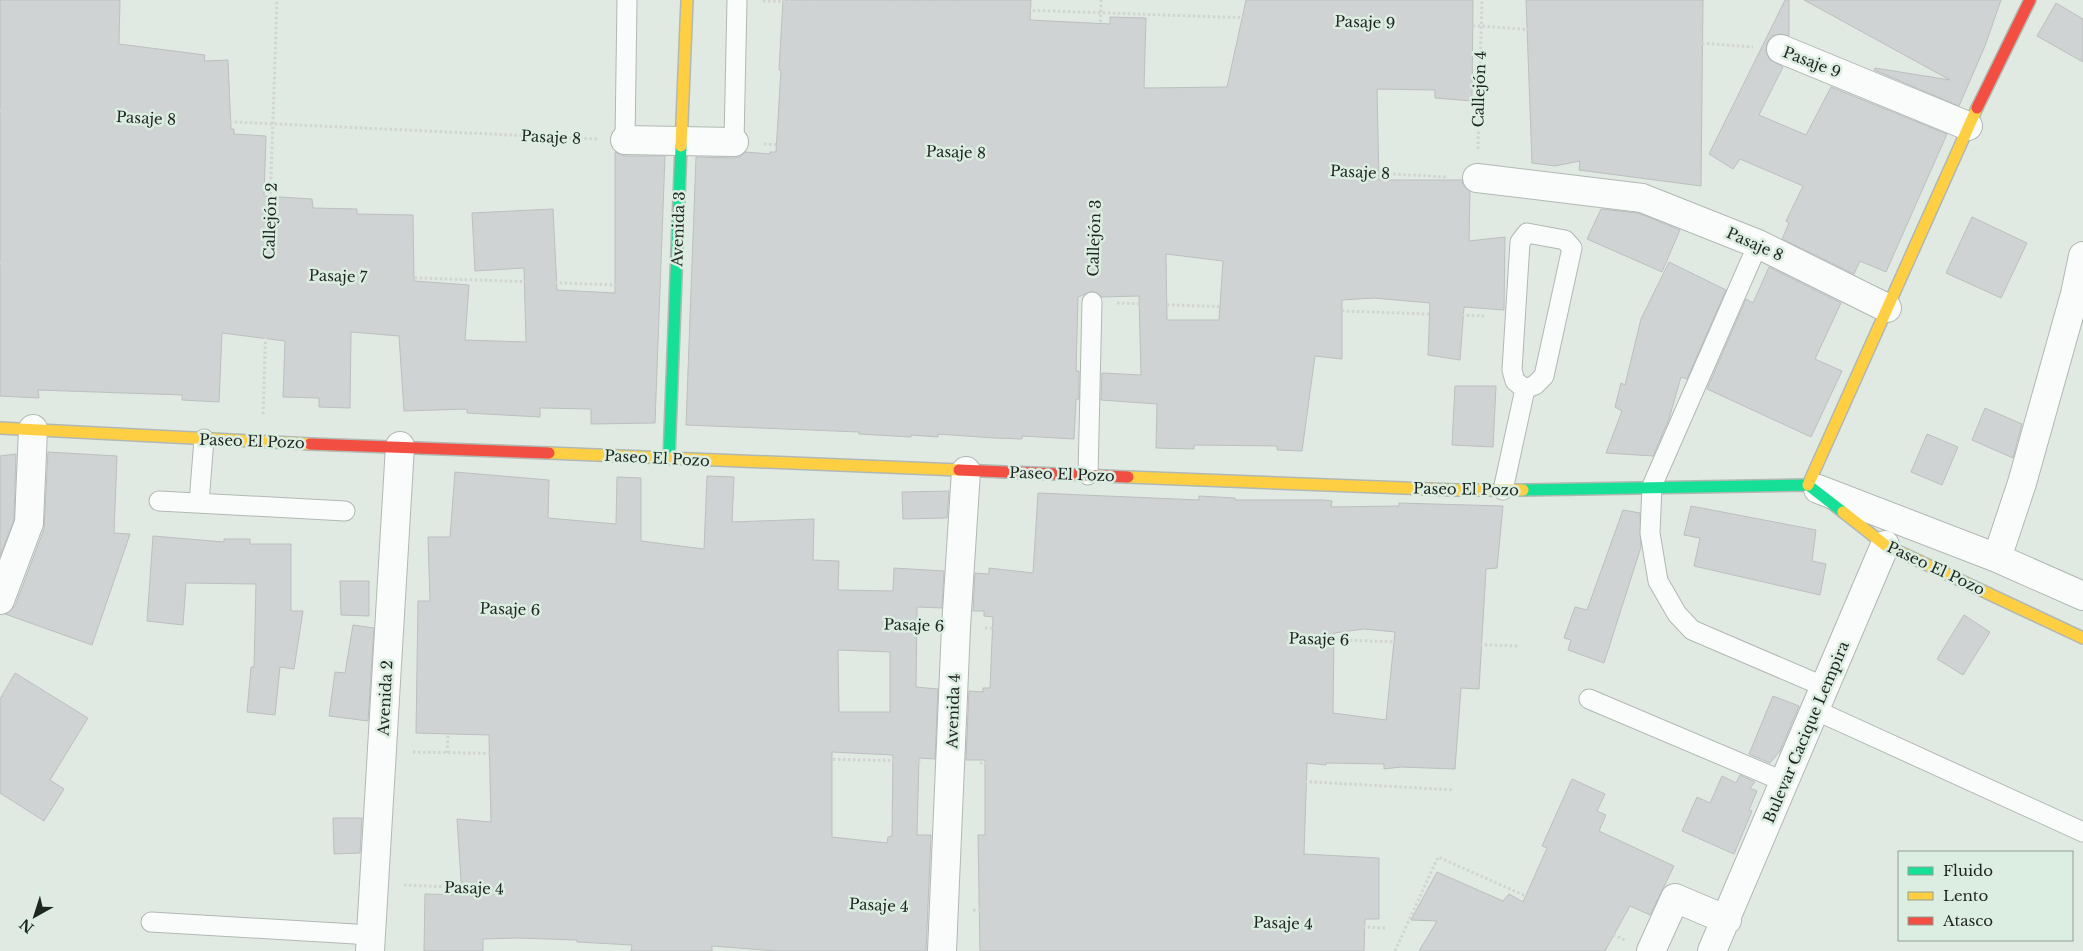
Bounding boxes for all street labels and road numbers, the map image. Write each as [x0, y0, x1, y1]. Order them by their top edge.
street label: Pasaje 9 [1334, 11, 1396, 33]
street label: Pasaje 9 [1780, 42, 1844, 82]
street label: Callejón 4 [1468, 50, 1490, 128]
street label: Pasaje 8 [115, 107, 177, 129]
street label: Pasaje 8 [520, 126, 582, 148]
street label: Pasaje 8 [926, 141, 986, 163]
street label: Pasaje 8 [1329, 161, 1391, 183]
street label: Callejón 2 [259, 182, 281, 260]
street label: Avenida 3 [667, 191, 689, 268]
street label: Callejón 3 [1083, 199, 1105, 277]
street label: Pasaje 8 [1724, 223, 1786, 265]
street label: Pasaje 7 [308, 265, 368, 287]
street label: Paseo El Pozo [199, 430, 305, 452]
street label: Paseo El Pozo [604, 446, 710, 470]
street label: Paseo El Pozo [1009, 463, 1115, 485]
street label: Paseo El Pozo [1413, 479, 1519, 499]
street label: Paseo El Pozo [1884, 537, 1988, 599]
street label: Pasaje 6 [479, 598, 541, 620]
street label: Pasaje 6 [883, 614, 945, 636]
street label: Pasaje 6 [1288, 628, 1350, 650]
street label: Bulevar Cacique Lempira [1759, 638, 1853, 826]
street label: Avenida 2 [373, 660, 396, 737]
street label: Avenida 4 [942, 673, 964, 750]
street label: Pasaje 4 [444, 877, 504, 899]
street label: Pasaje 4 [849, 894, 909, 916]
street label: Pasaje 4 [1253, 912, 1313, 934]

